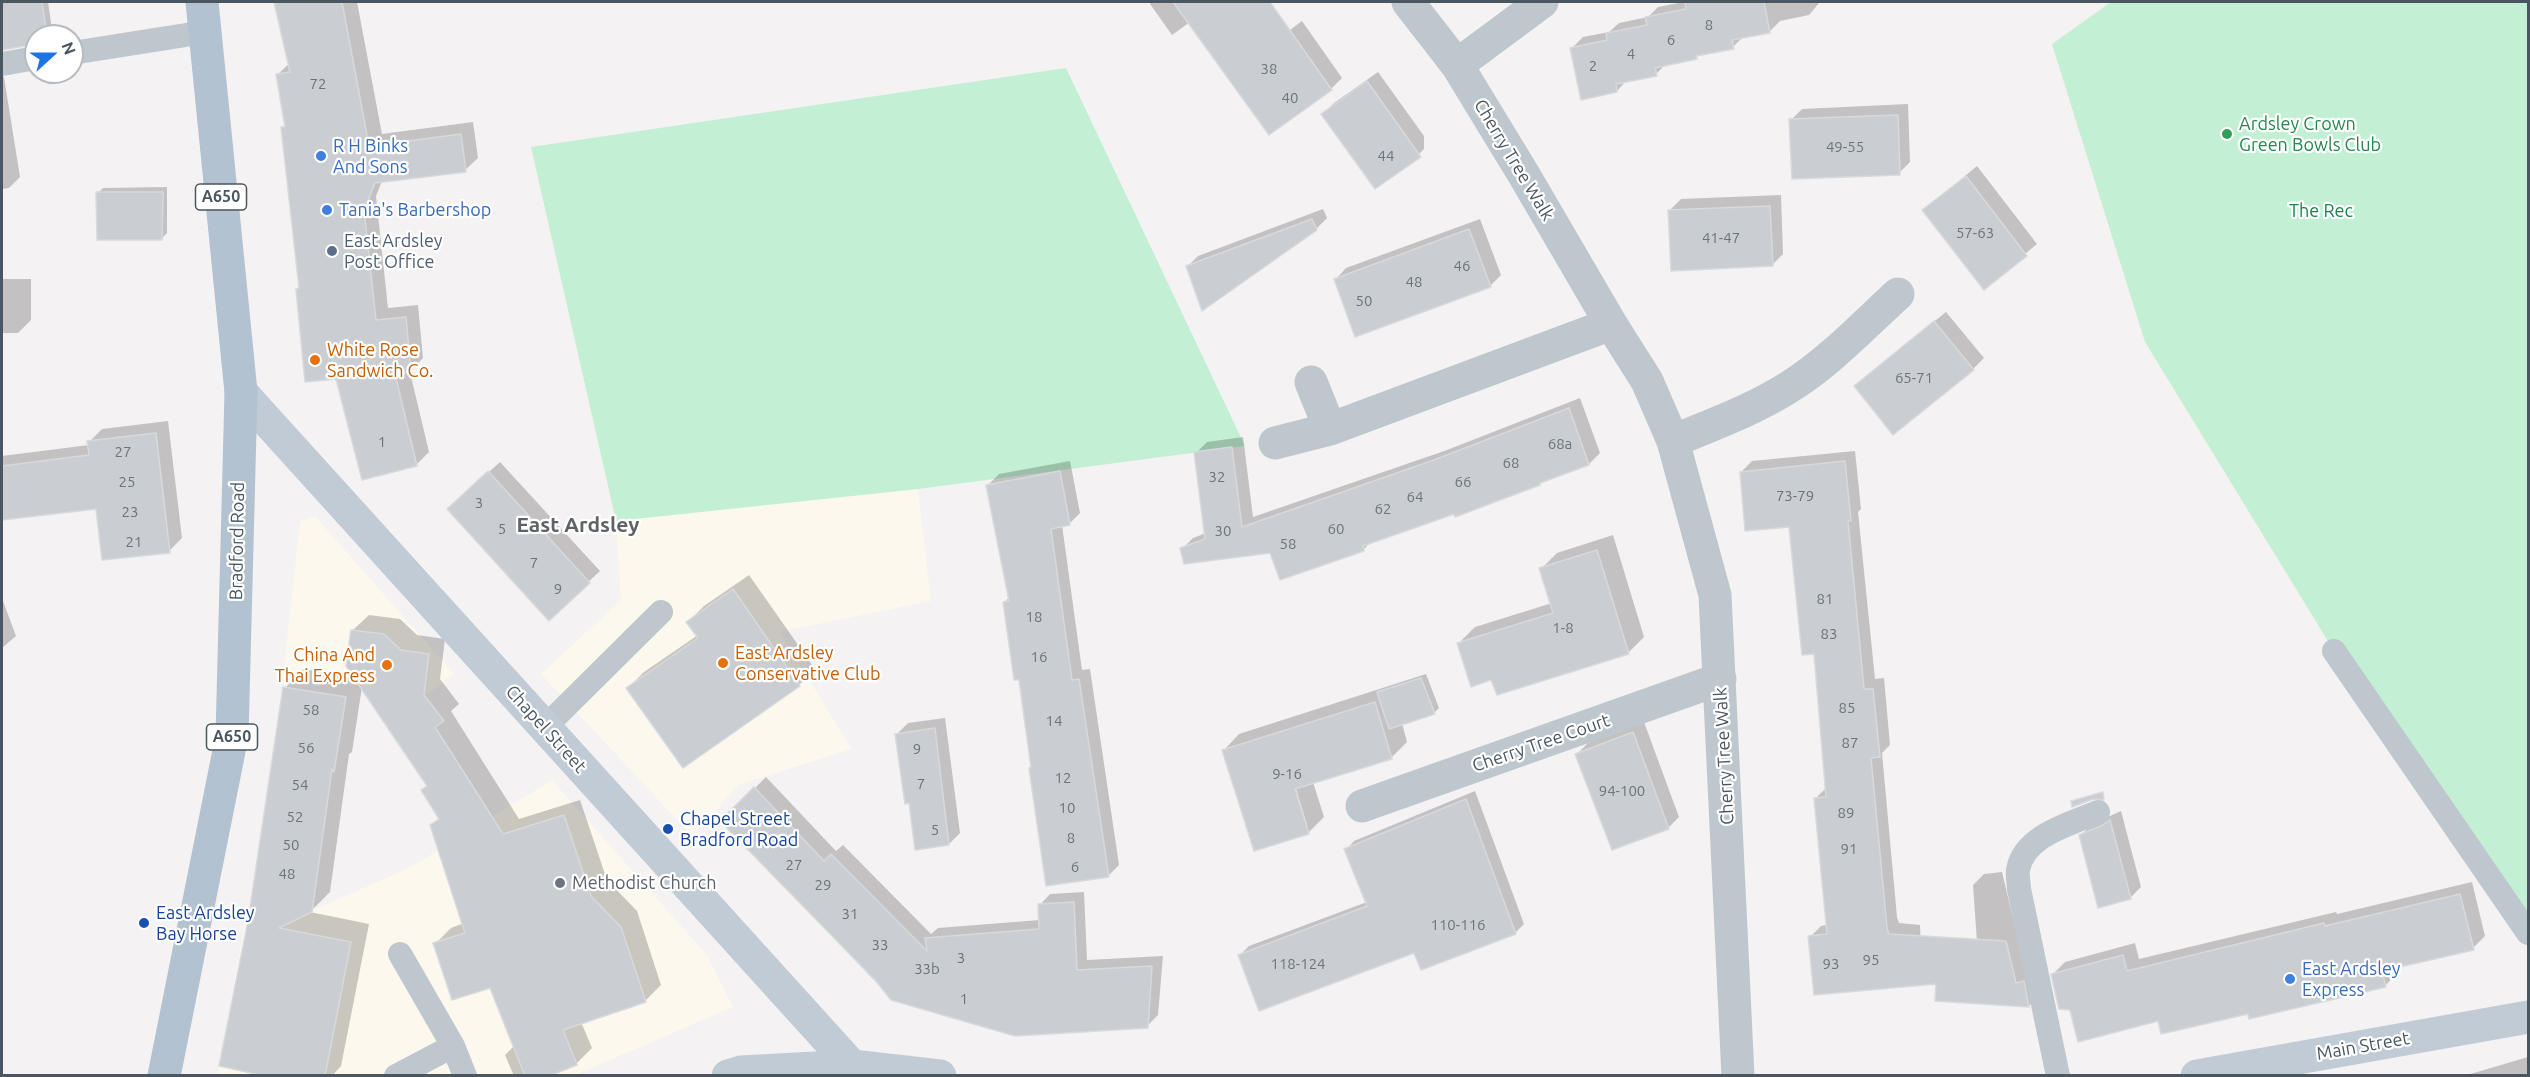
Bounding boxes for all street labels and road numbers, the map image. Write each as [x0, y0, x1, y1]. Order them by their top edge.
street label: Cherry Tree Walk [1469, 95, 1559, 225]
road number: A650 [196, 184, 246, 210]
street label: Bradford Road [225, 482, 249, 600]
street label: Chapel Street [501, 681, 591, 777]
street label: Cherry Tree Walk [1710, 687, 1738, 825]
street label: Cherry Tree Court [1469, 709, 1613, 777]
road number: A650 [206, 724, 258, 750]
street label: Main Street [2315, 1027, 2411, 1065]

